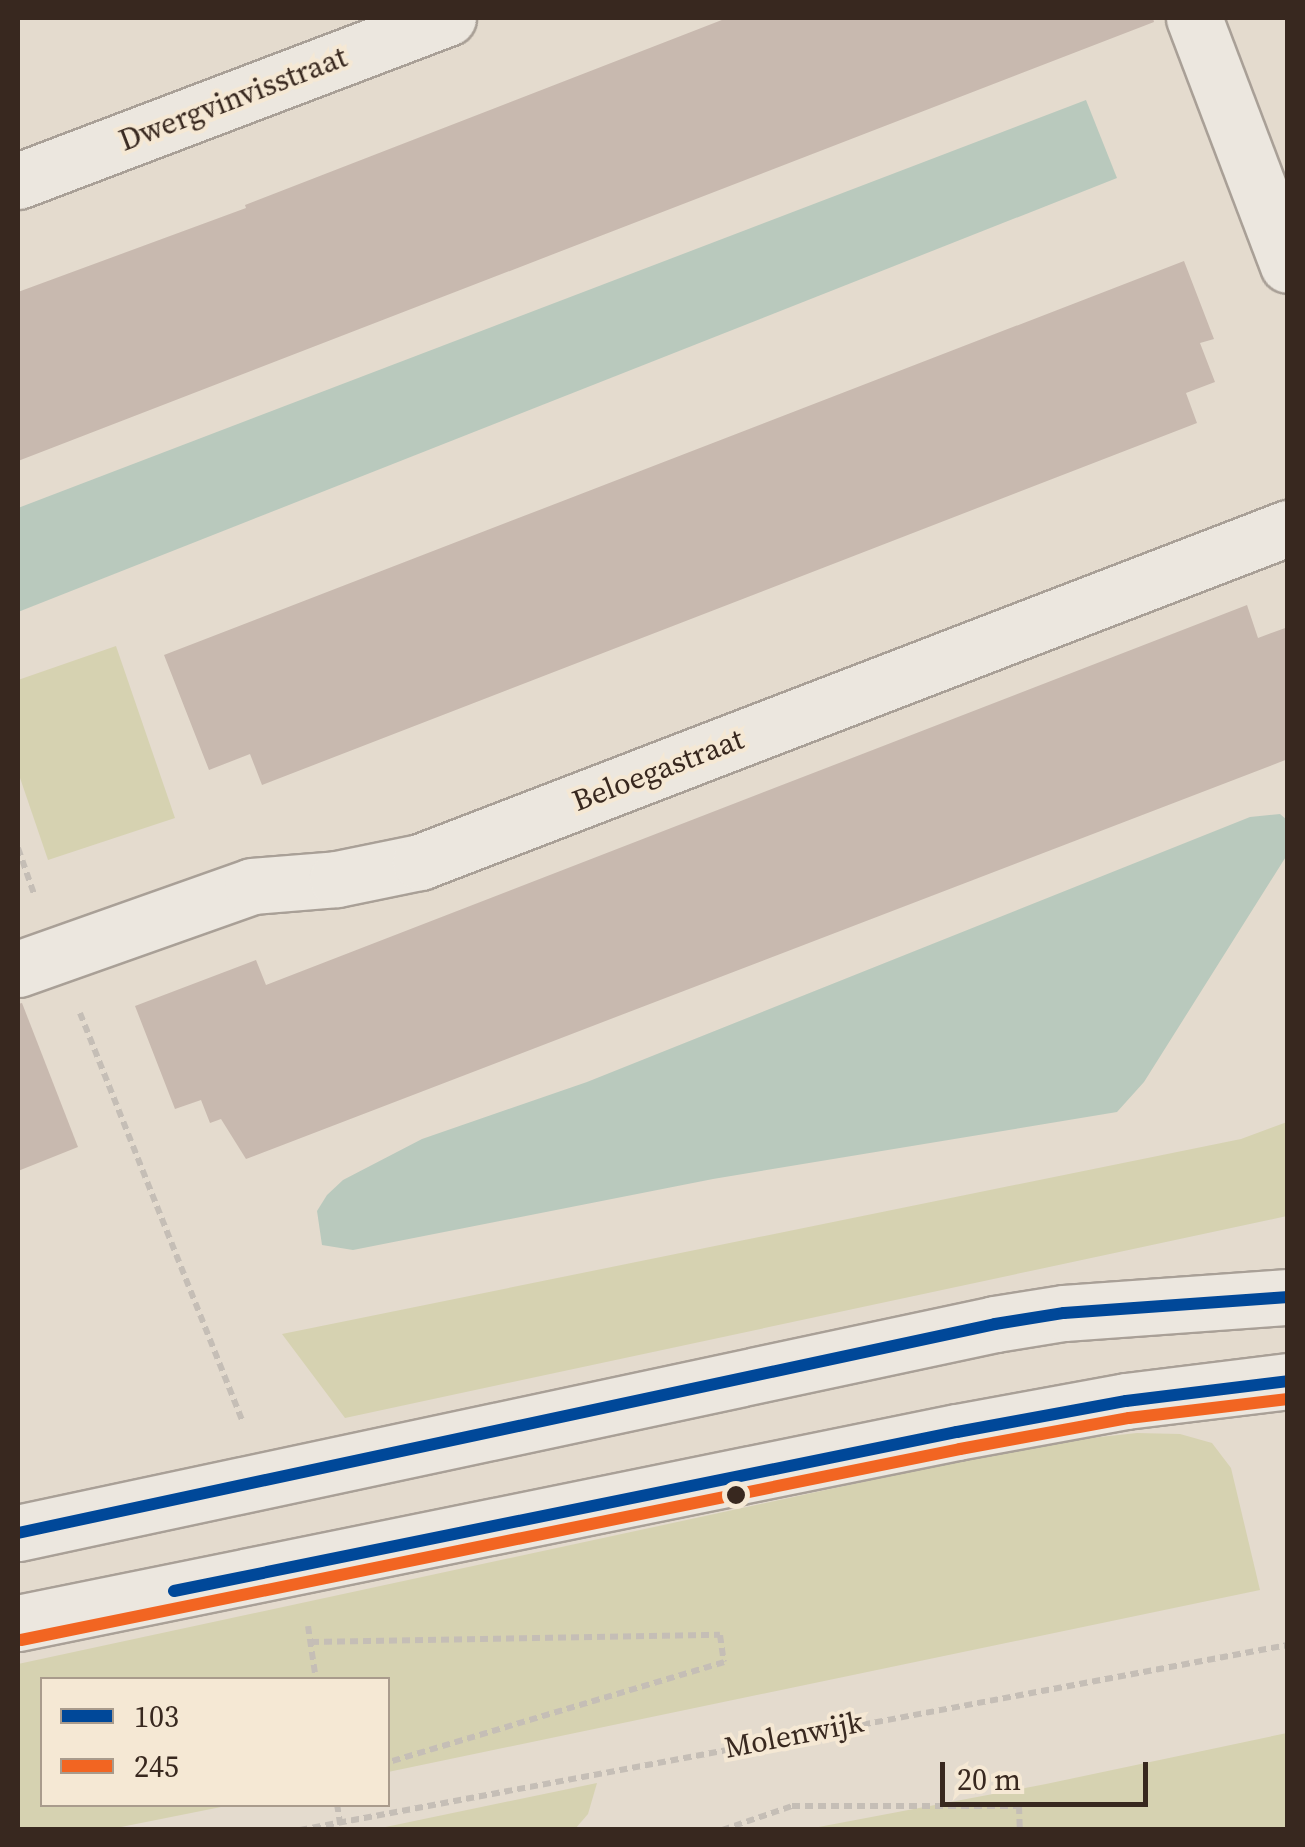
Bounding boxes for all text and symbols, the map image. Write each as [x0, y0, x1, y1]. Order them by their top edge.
street label: Dwergvinvisstraat [114, 39, 352, 159]
street label: Beloegastraat [567, 721, 749, 819]
unlabelled marker [726, 1485, 746, 1505]
legend [40, 1677, 390, 1807]
text: 103 [134, 1696, 179, 1737]
street label: Molenwijk [721, 1704, 867, 1766]
scale bar [945, 1742, 1152, 1804]
text: 245 [134, 1746, 179, 1787]
text: 20 m [957, 1759, 1021, 1800]

